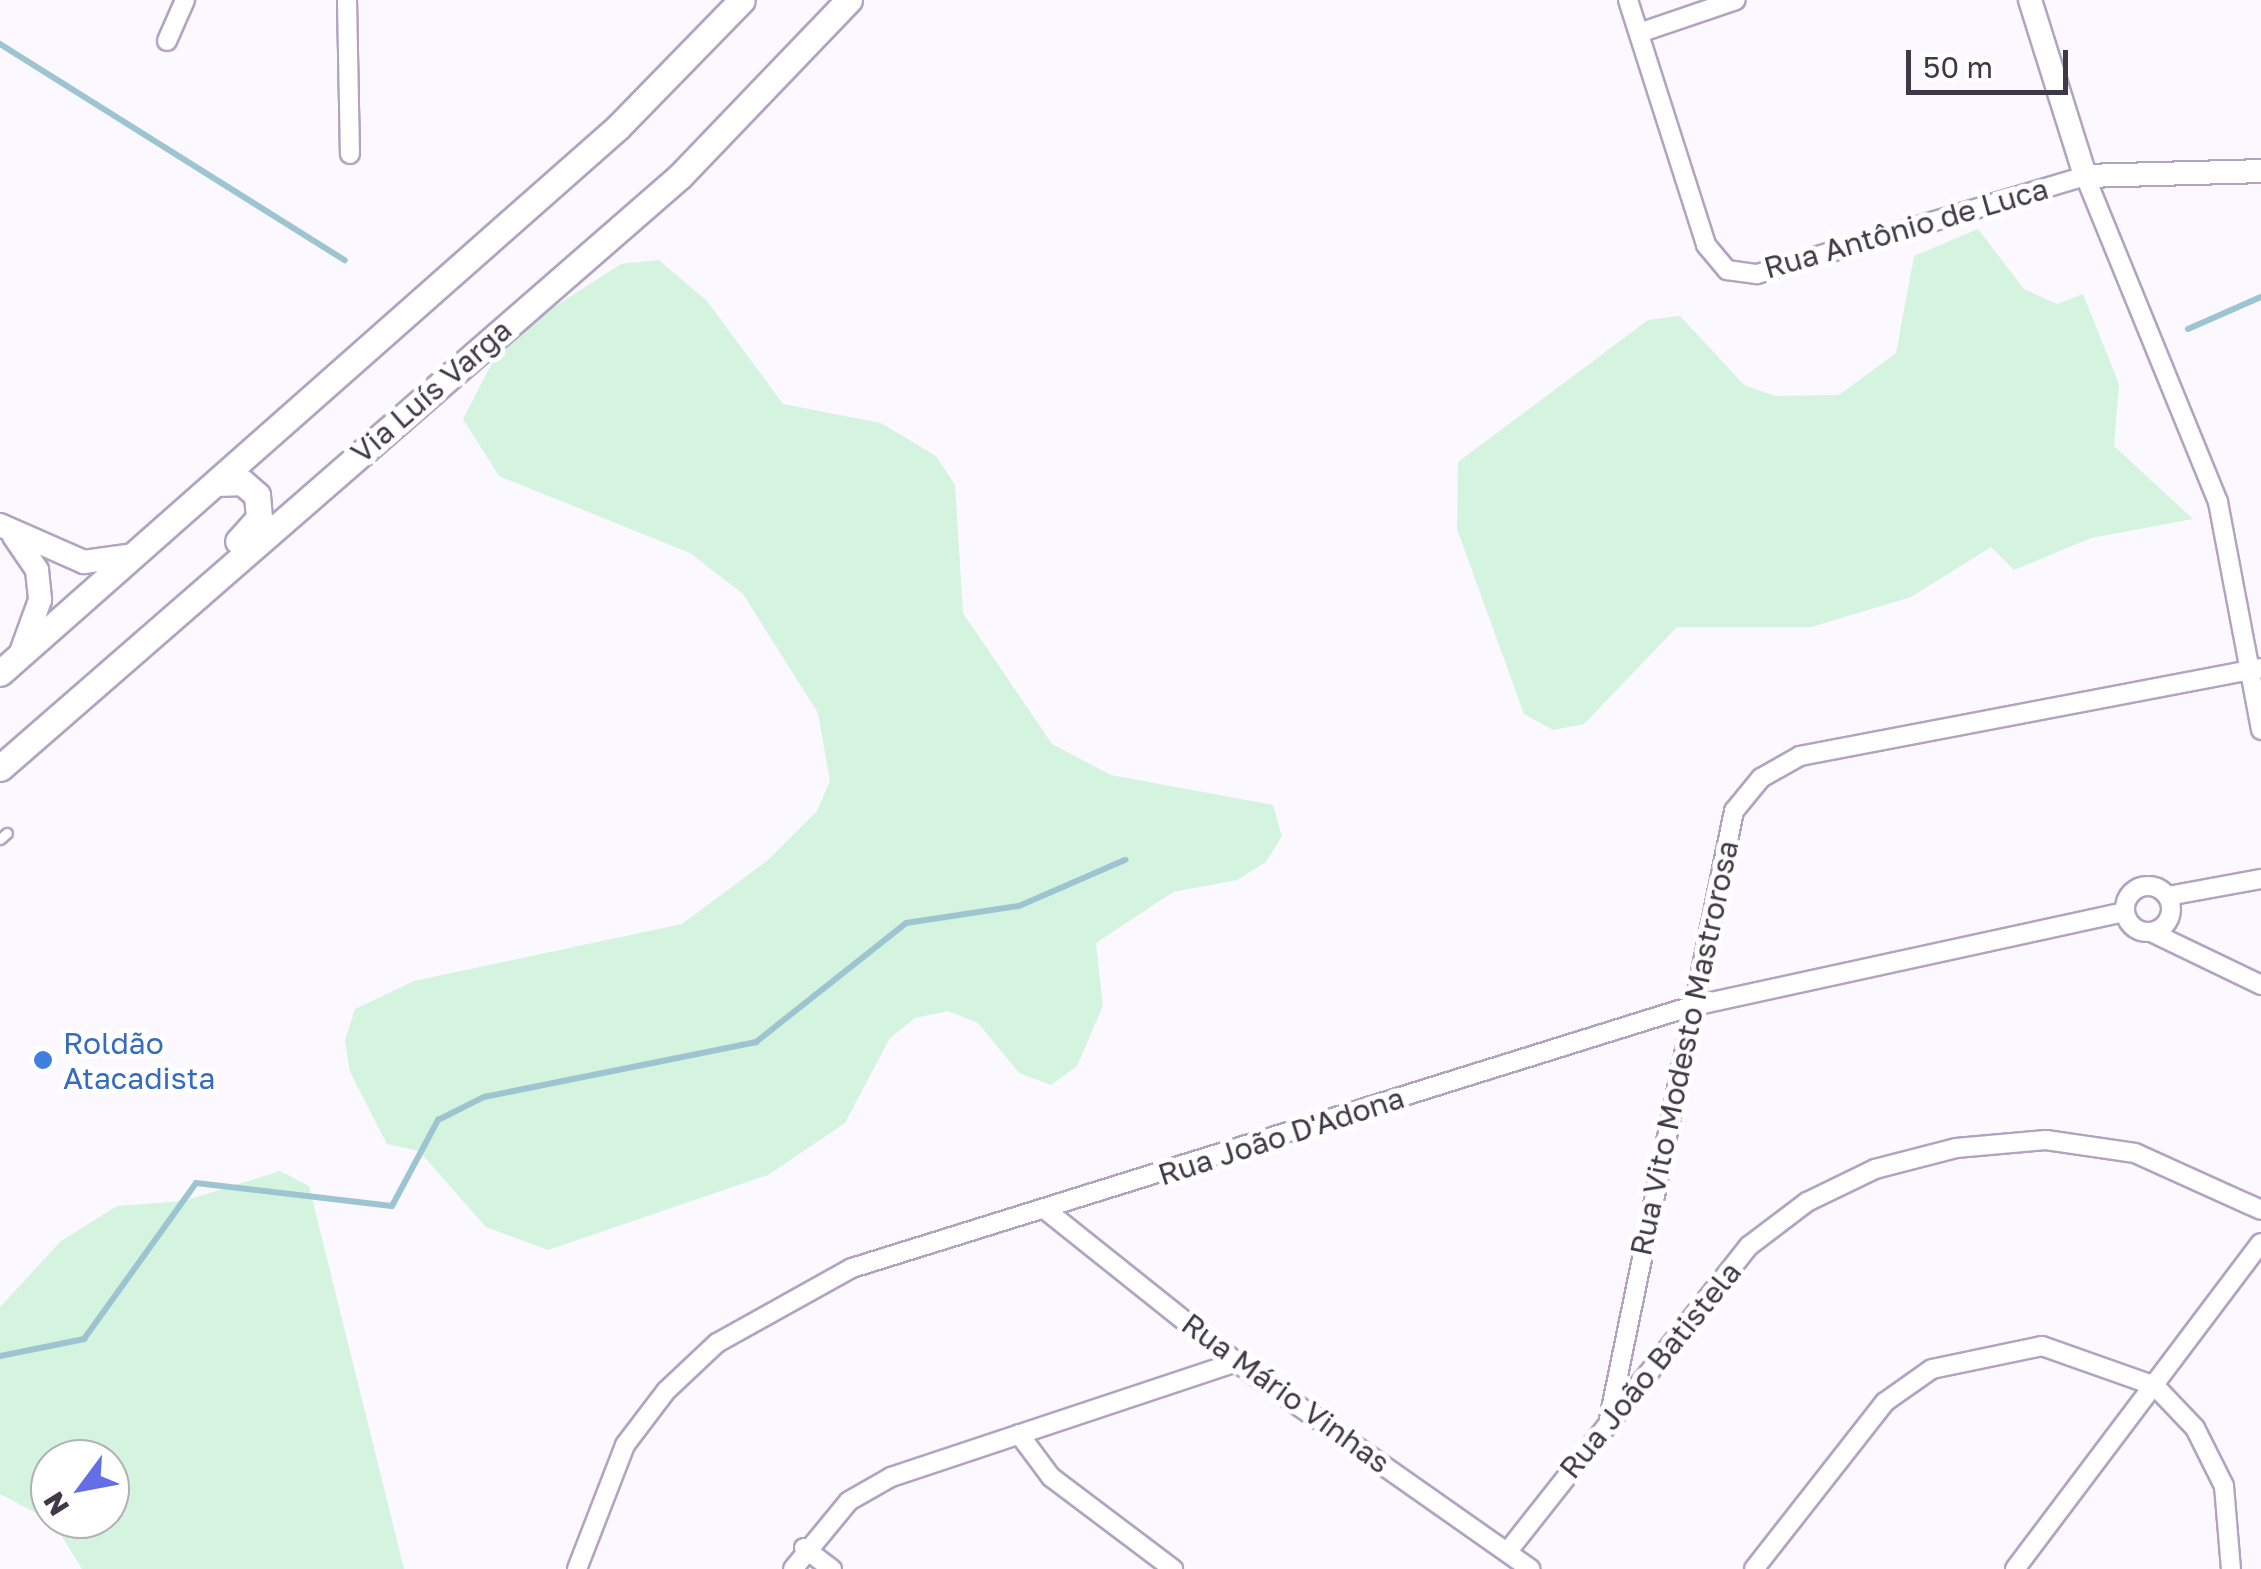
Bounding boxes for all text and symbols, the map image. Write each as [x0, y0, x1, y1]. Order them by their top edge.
scale bar [1911, 30, 2074, 92]
text: 50 m [1923, 49, 1993, 85]
street label: Rua Antônio de Luca [1760, 170, 2052, 286]
street label: Via Luís Varga [343, 312, 519, 470]
street label: Rua Vito Modesto Mastrorosa [1622, 837, 1746, 1259]
place label: Roldão Atacadista [63, 1025, 215, 1096]
marker: Roldão Atacadista [32, 1049, 54, 1071]
street label: Rua João D'Adona [1154, 1079, 1408, 1193]
street label: Rua João Batistela [1552, 1254, 1748, 1486]
street label: Rua Mário Vinhas [1175, 1305, 1397, 1481]
north arrow [30, 1439, 130, 1539]
text: N [36, 1486, 75, 1522]

